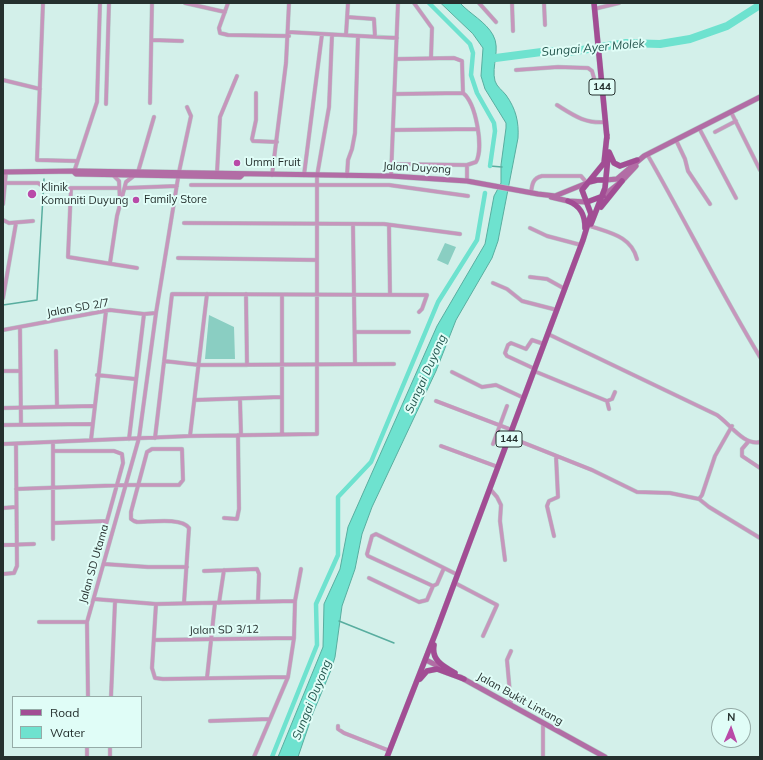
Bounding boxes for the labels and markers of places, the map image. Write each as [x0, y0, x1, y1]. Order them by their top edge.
place label: Ummi Fruit [245, 156, 301, 170]
marker: Ummi Fruit [232, 158, 242, 168]
place label: Klinik Komuniti Duyung [41, 181, 128, 207]
marker: Klinik Komuniti Duyung [26, 188, 38, 200]
place label: Family Store [144, 193, 207, 207]
marker: Family Store [131, 195, 141, 205]

